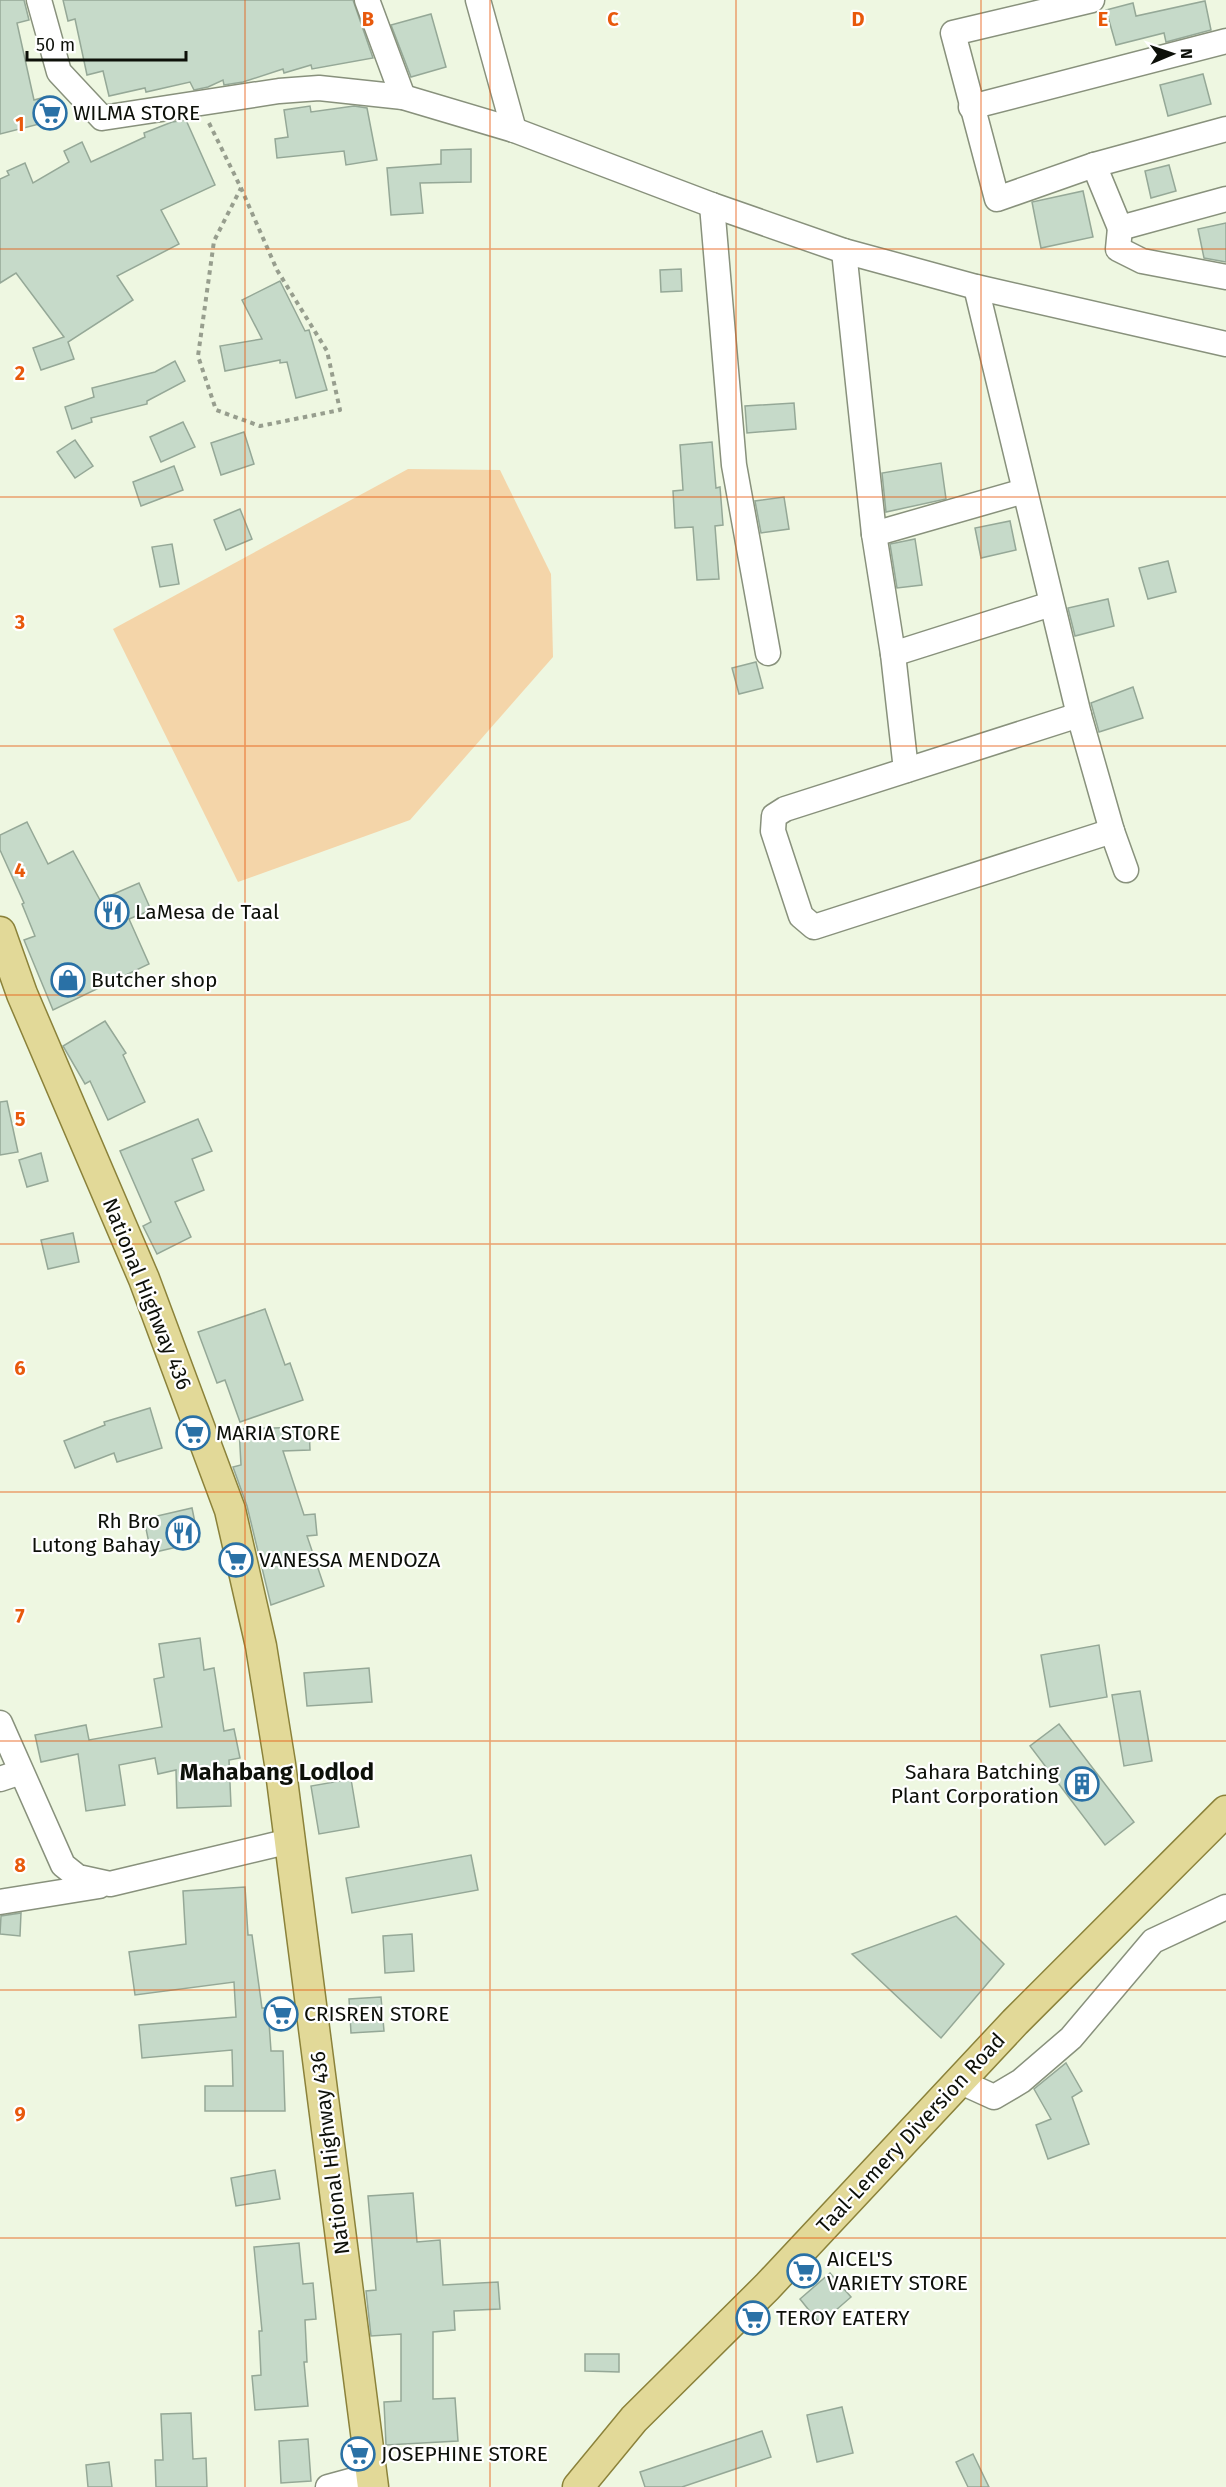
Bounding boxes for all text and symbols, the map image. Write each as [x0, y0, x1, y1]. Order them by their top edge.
text: B [362, 7, 374, 31]
text: C [607, 7, 619, 31]
text: D [851, 7, 865, 31]
text: E [1098, 7, 1108, 31]
scale bar [27, 24, 186, 62]
north arrow [1142, 24, 1202, 84]
text: 50 m [36, 34, 75, 56]
text: N [1177, 48, 1196, 59]
supermarket icon: WILMA STORE [32, 95, 68, 131]
place label: WILMA STORE [73, 100, 200, 126]
text: 1 [15, 112, 25, 136]
text: 2 [15, 361, 25, 385]
text: 3 [14, 610, 25, 634]
text: 4 [14, 858, 26, 882]
restaurant icon: LaMesa de Taal [94, 894, 130, 930]
place label: LaMesa de Taal [135, 899, 279, 925]
shop icon: Butcher shop [50, 962, 86, 998]
place label: Butcher shop [91, 967, 218, 993]
text: 5 [15, 1107, 26, 1131]
street label: National Highway 436 [97, 1194, 197, 1394]
text: 6 [14, 1356, 26, 1380]
supermarket icon: MARIA STORE [175, 1415, 211, 1451]
place label: MARIA STORE [216, 1420, 340, 1446]
place label: Rh Bro Lutong Bahay [31, 1508, 161, 1558]
restaurant icon: Rh Bro Lutong Bahay [165, 1515, 201, 1551]
supermarket icon: VANESSA MENDOZA [218, 1542, 254, 1578]
place label: VANESSA MENDOZA [259, 1547, 440, 1573]
text: 7 [15, 1604, 25, 1628]
district label: Mahabang Lodlod [180, 1758, 374, 1786]
place label: Sahara Batching Plant Corporation [891, 1759, 1059, 1809]
building icon: Sahara Batching Plant Corporation [1064, 1766, 1100, 1802]
text: 8 [14, 1853, 26, 1877]
supermarket icon: CRISREN STORE [263, 1996, 299, 2032]
place label: CRISREN STORE [304, 2001, 450, 2027]
street label: Taal-Lemery Diversion Road [811, 2027, 1011, 2239]
street label: National Highway 436 [305, 2050, 355, 2256]
text: 9 [14, 2102, 26, 2126]
place label: AICEL'S VARIETY STORE [827, 2246, 968, 2296]
supermarket icon: AICEL'S VARIETY STORE [786, 2253, 822, 2289]
supermarket icon: TEROY EATERY [735, 2300, 771, 2336]
place label: TEROY EATERY [776, 2305, 910, 2331]
supermarket icon: JOSEPHINE STORE [340, 2436, 376, 2472]
place label: JOSEPHINE STORE [381, 2441, 548, 2467]

